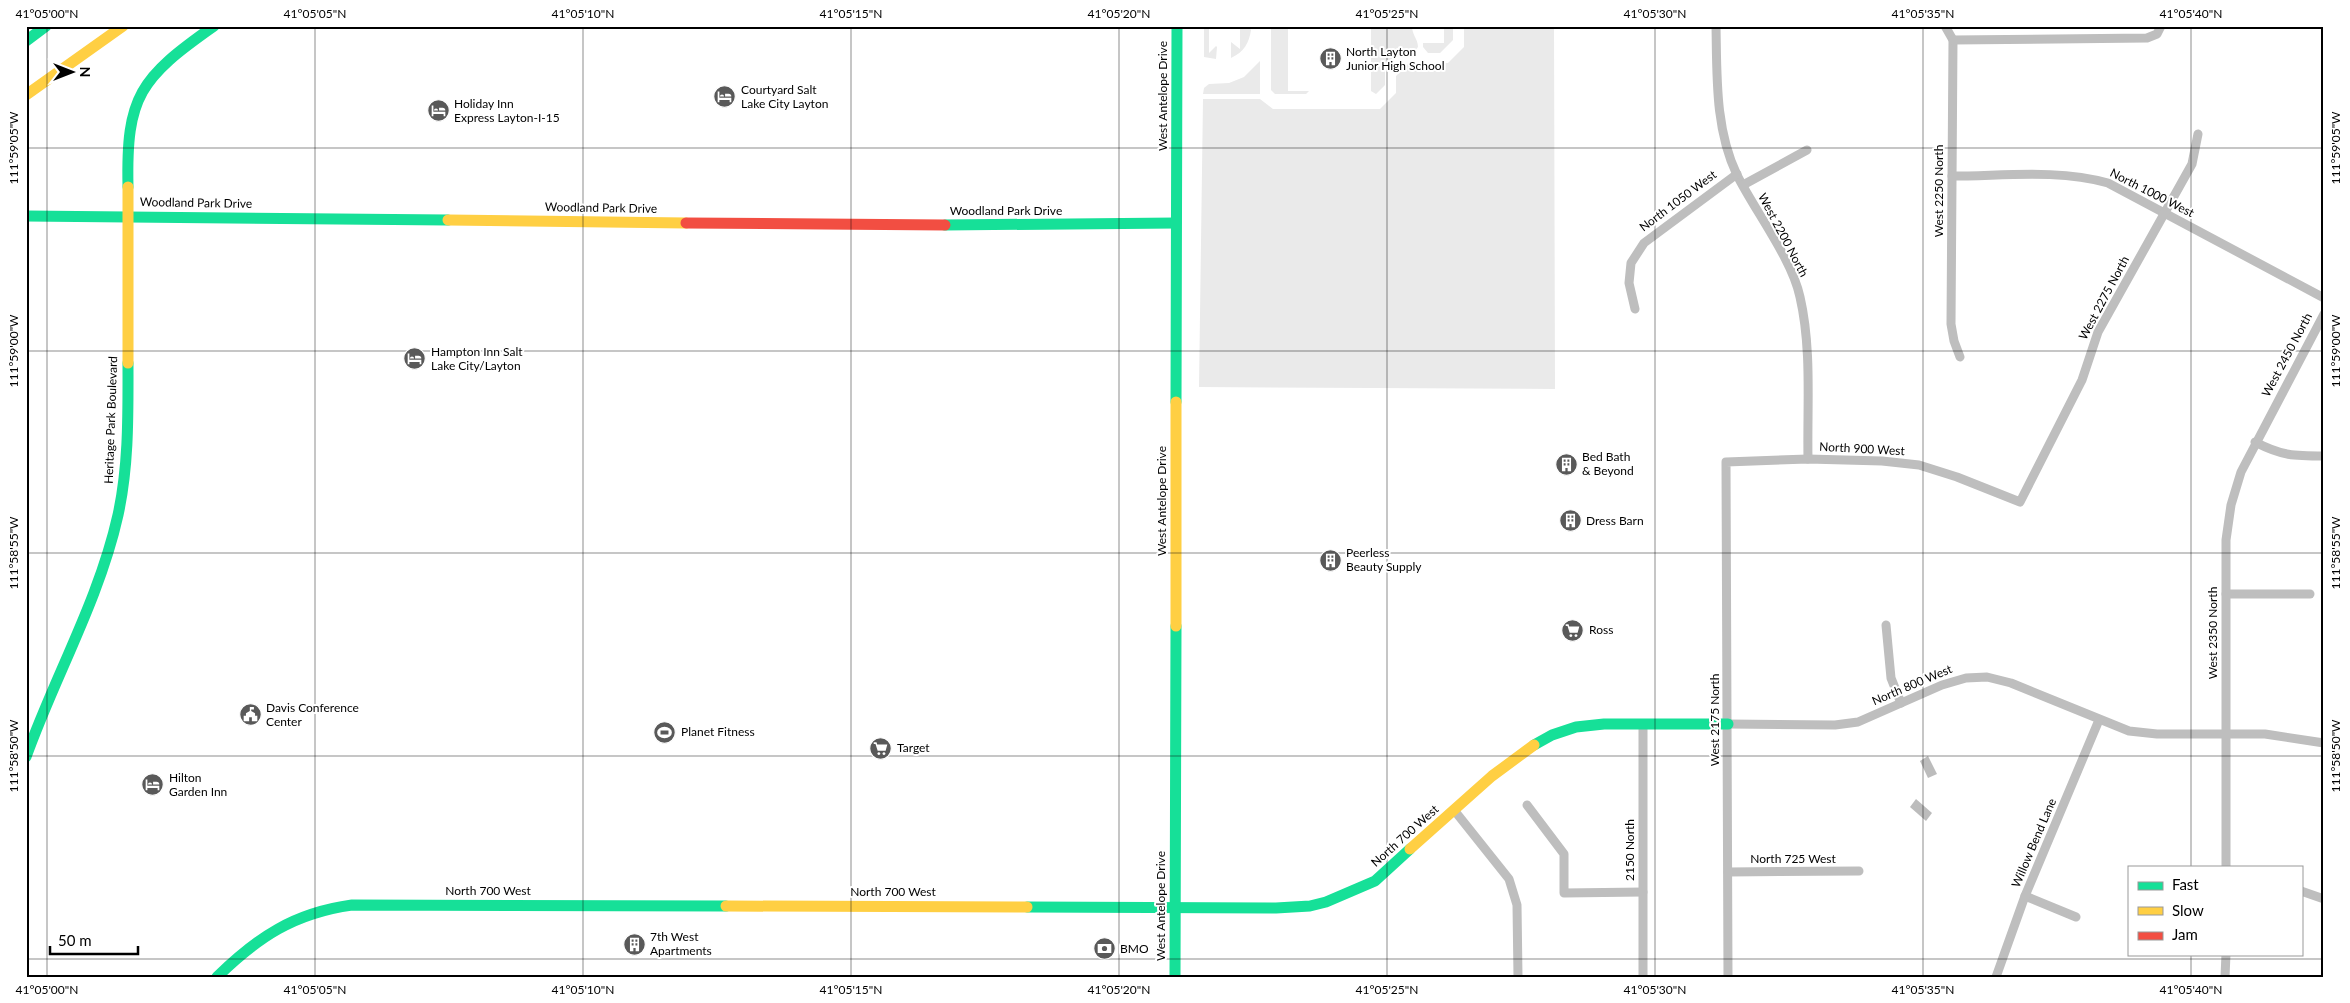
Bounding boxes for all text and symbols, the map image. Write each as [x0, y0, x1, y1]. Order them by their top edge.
text: 41°05'00"N [16, 6, 78, 21]
text: 41°05'05"N [284, 6, 346, 21]
text: 41°05'10"N [552, 6, 614, 21]
text: 41°05'15"N [820, 6, 882, 21]
text: 41°05'20"N [1088, 6, 1150, 21]
text: 41°05'25"N [1356, 6, 1418, 21]
text: 41°05'30"N [1624, 6, 1686, 21]
text: 41°05'35"N [1892, 6, 1954, 21]
text: 41°05'40"N [2160, 6, 2222, 21]
street label: West Antelope Drive [1155, 41, 1170, 151]
place label: North Layton Junior High School [1346, 44, 1444, 73]
building icon: North Layton Junior High School [1318, 47, 1342, 71]
north arrow [48, 48, 98, 98]
text: N [77, 67, 94, 77]
place label: Courtyard Salt Lake City Layton [741, 82, 828, 111]
hotel icon: Courtyard Salt Lake City Layton [713, 85, 737, 109]
place label: Holiday Inn Express Layton-I-15 [454, 96, 560, 125]
hotel icon: Holiday Inn Express Layton-I-15 [426, 99, 450, 123]
text: 111°59'05"W [6, 111, 21, 185]
text: 111°59'05"W [2328, 111, 2343, 185]
street label: West 2250 North [1931, 145, 1946, 237]
street label: North 1000 West [2108, 165, 2197, 221]
street label: North 1050 West [1636, 166, 1720, 234]
street label: West 2200 North [1755, 190, 1812, 279]
street label: Woodland Park Drive [140, 194, 252, 211]
street label: Woodland Park Drive [545, 199, 657, 216]
street label: Woodland Park Drive [950, 203, 1062, 218]
street label: West 2275 North [2075, 253, 2132, 342]
street label: West 2450 North [2258, 310, 2315, 399]
text: 111°59'00"W [6, 314, 21, 388]
text: 111°59'00"W [2328, 314, 2343, 388]
place label: Hampton Inn Salt Lake City/Layton [431, 344, 523, 373]
hotel icon: Hampton Inn Salt Lake City/Layton [403, 347, 427, 371]
street label: Heritage Park Boulevard [101, 356, 120, 484]
street label: North 900 West [1819, 439, 1906, 458]
street label: West Antelope Drive [1154, 446, 1169, 556]
place label: Bed Bath & Beyond [1582, 449, 1634, 478]
building icon: Bed Bath & Beyond [1554, 452, 1578, 476]
building icon: Dress Barn [1558, 509, 1582, 533]
place label: Dress Barn [1586, 513, 1644, 528]
text: 111°58'55"W [6, 516, 21, 590]
text: 111°58'55"W [2328, 516, 2343, 590]
place label: Peerless Beauty Supply [1346, 545, 1422, 574]
building icon: Peerless Beauty Supply [1318, 548, 1342, 572]
street label: West 2350 North [2205, 587, 2220, 679]
supermarket icon: Ross [1561, 618, 1585, 642]
place label: Ross [1589, 622, 1613, 637]
street label: North 800 West [1869, 661, 1955, 708]
street label: West 2175 North [1707, 674, 1722, 766]
place label: Davis Conference Center [266, 700, 359, 729]
public building icon: Davis Conference Center [238, 703, 262, 727]
text: 111°58'50"W [6, 719, 21, 793]
text: 111°58'50"W [2328, 719, 2343, 793]
sports icon: Planet Fitness [653, 720, 677, 744]
place label: Planet Fitness [681, 724, 755, 739]
supermarket icon: Target [869, 736, 893, 760]
place label: Target [897, 740, 930, 755]
place label: Hilton Garden Inn [169, 770, 227, 799]
hotel icon: Hilton Garden Inn [141, 773, 165, 797]
street label: Willow Bend Lane [2008, 796, 2059, 890]
street label: North 700 West [1368, 801, 1442, 870]
street label: 2150 North [1622, 819, 1637, 881]
street label: West Antelope Drive [1153, 851, 1168, 961]
street label: North 725 West [1750, 851, 1836, 866]
legend [2128, 866, 2302, 956]
text: Fast [2172, 875, 2199, 893]
street label: North 700 West [445, 883, 531, 898]
street label: North 700 West [850, 884, 936, 899]
text: Slow [2172, 901, 2204, 919]
scale bar [50, 923, 138, 955]
text: Jam [2172, 925, 2198, 943]
place label: 7th West Apartments [650, 929, 712, 958]
text: 50 m [58, 931, 92, 949]
building icon: 7th West Apartments [622, 932, 646, 956]
bank icon: BMO [1092, 937, 1116, 961]
place label: BMO [1120, 941, 1149, 956]
text: 41°05'00"N [16, 982, 78, 997]
text: 41°05'05"N [284, 982, 346, 997]
text: 41°05'10"N [552, 982, 614, 997]
text: 41°05'15"N [820, 982, 882, 997]
text: 41°05'20"N [1088, 982, 1150, 997]
text: 41°05'25"N [1356, 982, 1418, 997]
text: 41°05'30"N [1624, 982, 1686, 997]
text: 41°05'35"N [1892, 982, 1954, 997]
text: 41°05'40"N [2160, 982, 2222, 997]

